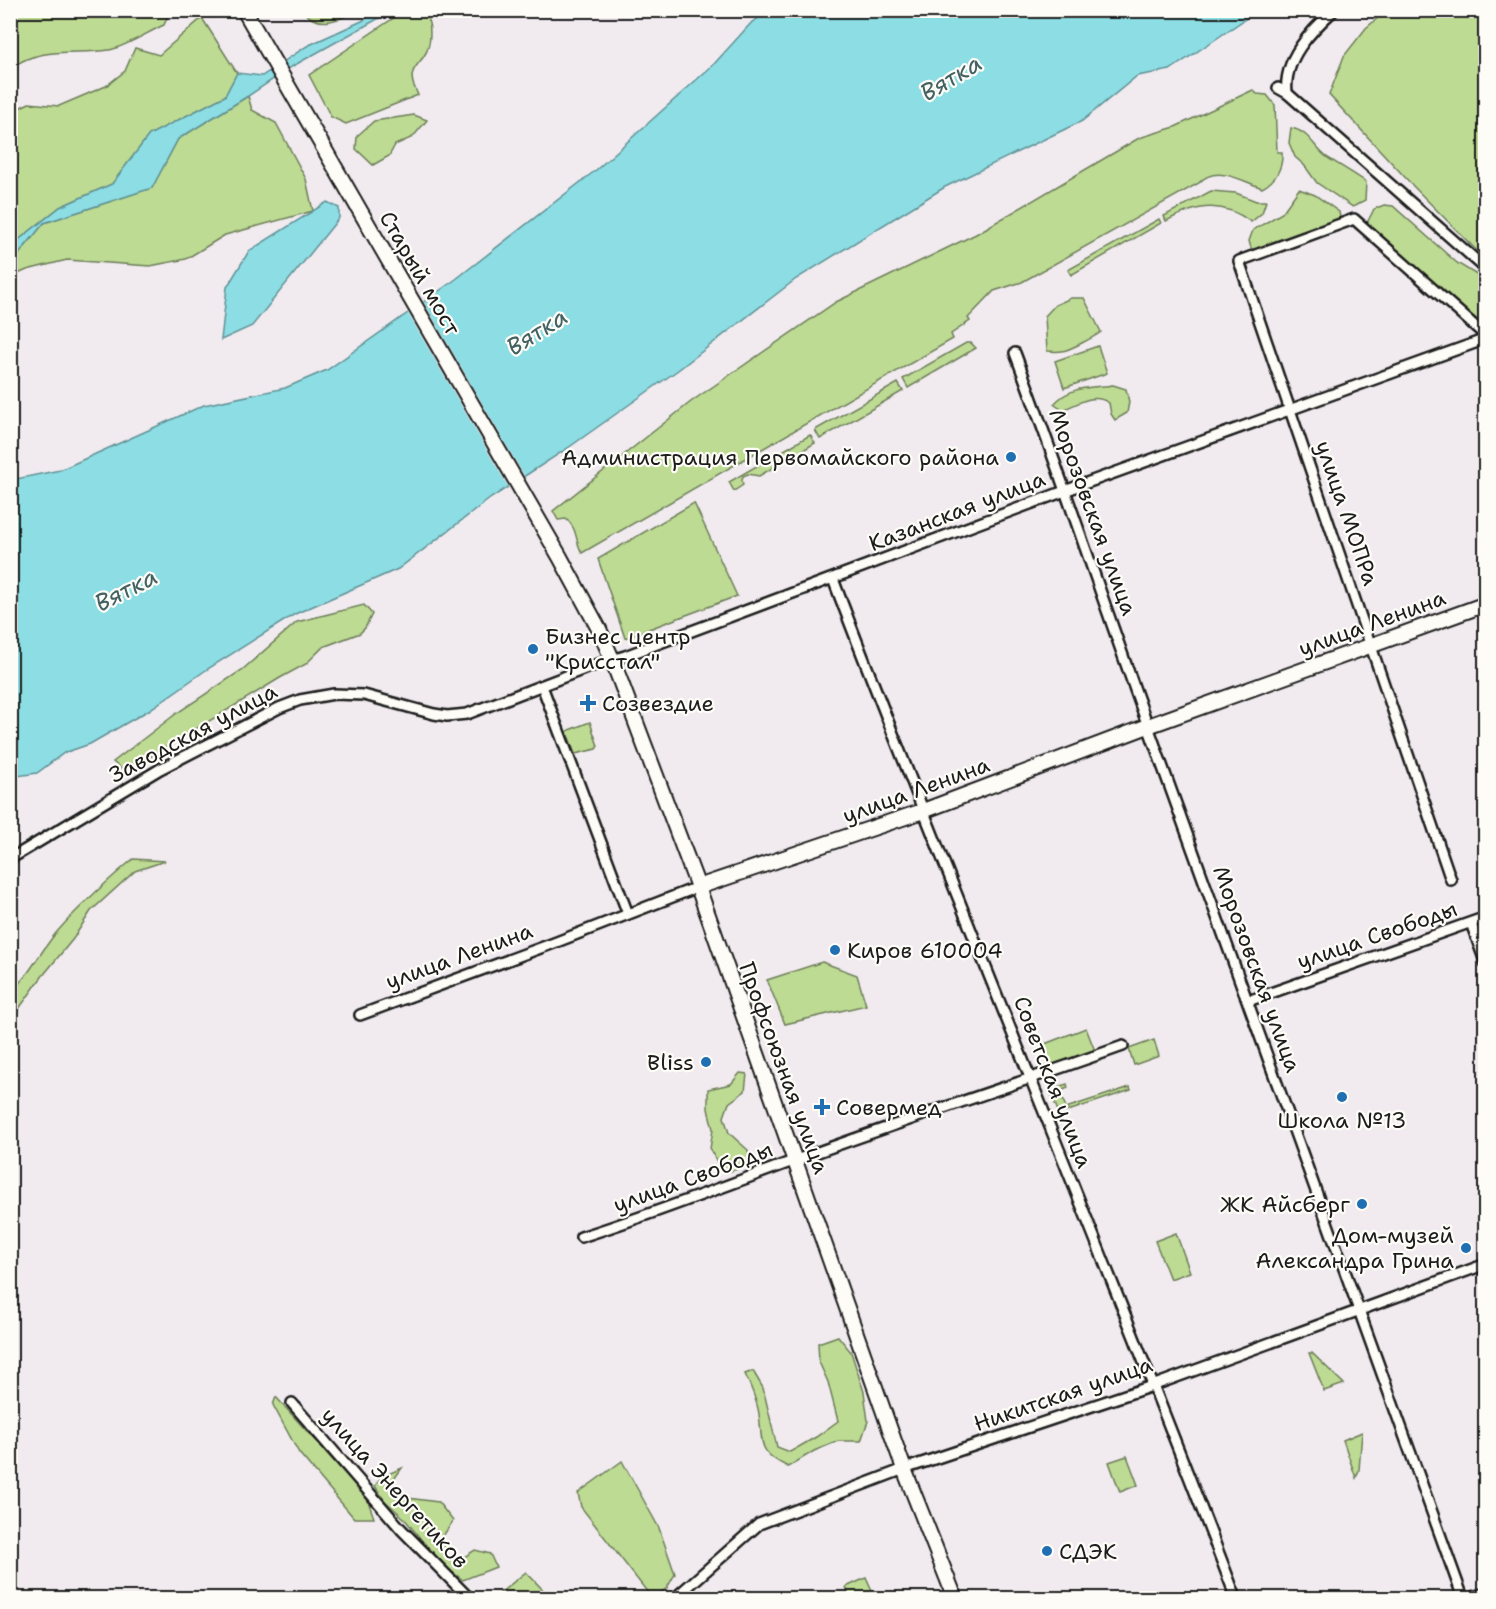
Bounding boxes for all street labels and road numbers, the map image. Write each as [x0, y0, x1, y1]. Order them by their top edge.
street label: Старый мост [373, 206, 468, 341]
street label: Морозовская улица [1042, 405, 1144, 620]
street label: улица МОПРа [1309, 437, 1385, 589]
street label: Казанская улица [865, 464, 1050, 558]
street label: улица Ленина [1294, 583, 1450, 663]
street label: Заводская улица [104, 676, 282, 790]
street label: улица Ленина [838, 750, 994, 830]
street label: Морозовская улица [1206, 862, 1308, 1077]
street label: улица Свободы [1293, 894, 1461, 976]
street label: улица Ленина [381, 916, 537, 996]
street label: Профсоюзная улица [732, 958, 836, 1178]
street label: Советская улица [1007, 992, 1099, 1172]
street label: улица Свободы [609, 1135, 777, 1219]
street label: Никитская улица [970, 1350, 1157, 1438]
street label: улица Энергетиков [315, 1401, 475, 1575]

